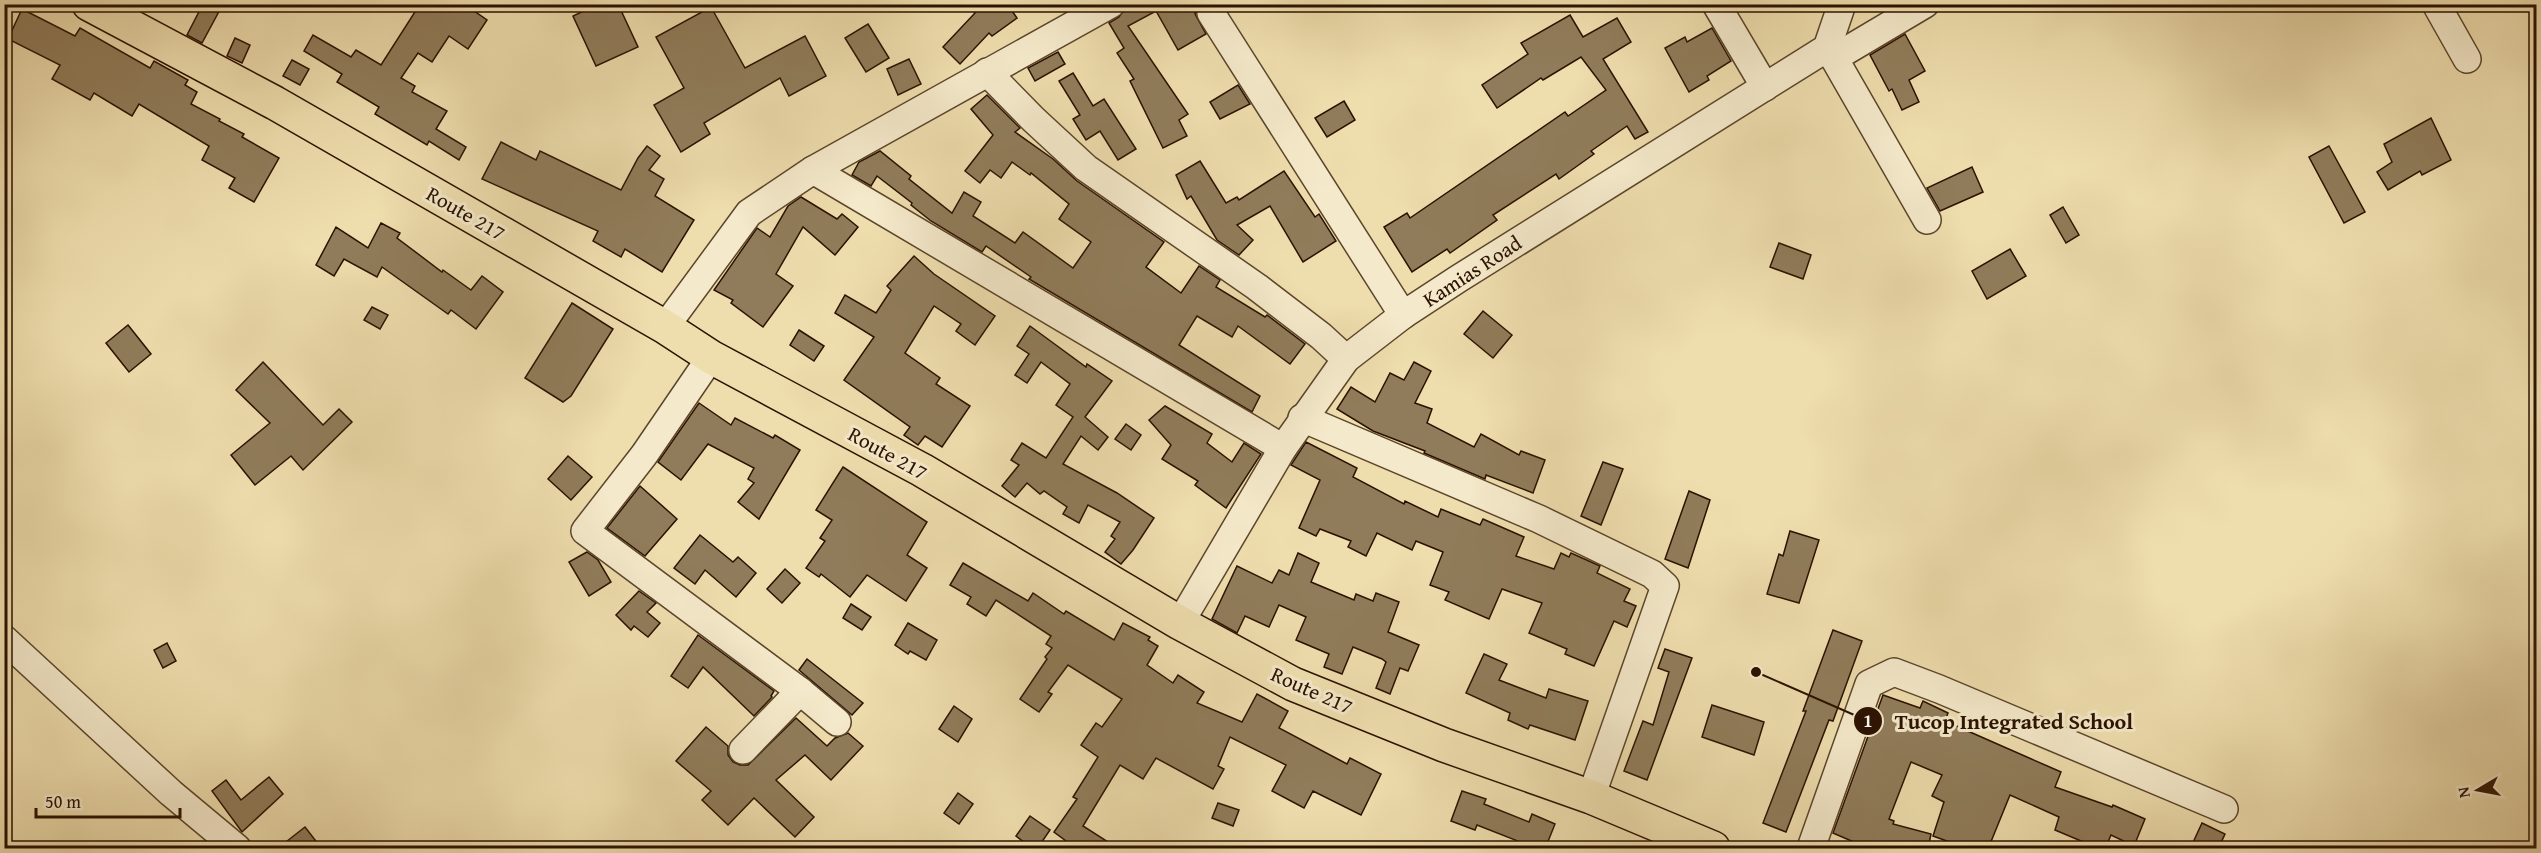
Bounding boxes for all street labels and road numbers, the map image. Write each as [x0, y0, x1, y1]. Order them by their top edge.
street label: Route 217 [421, 178, 511, 248]
street label: Kamias Road [1416, 227, 1528, 315]
street label: Route 217 [843, 419, 933, 487]
street label: Route 217 [1266, 658, 1358, 722]

